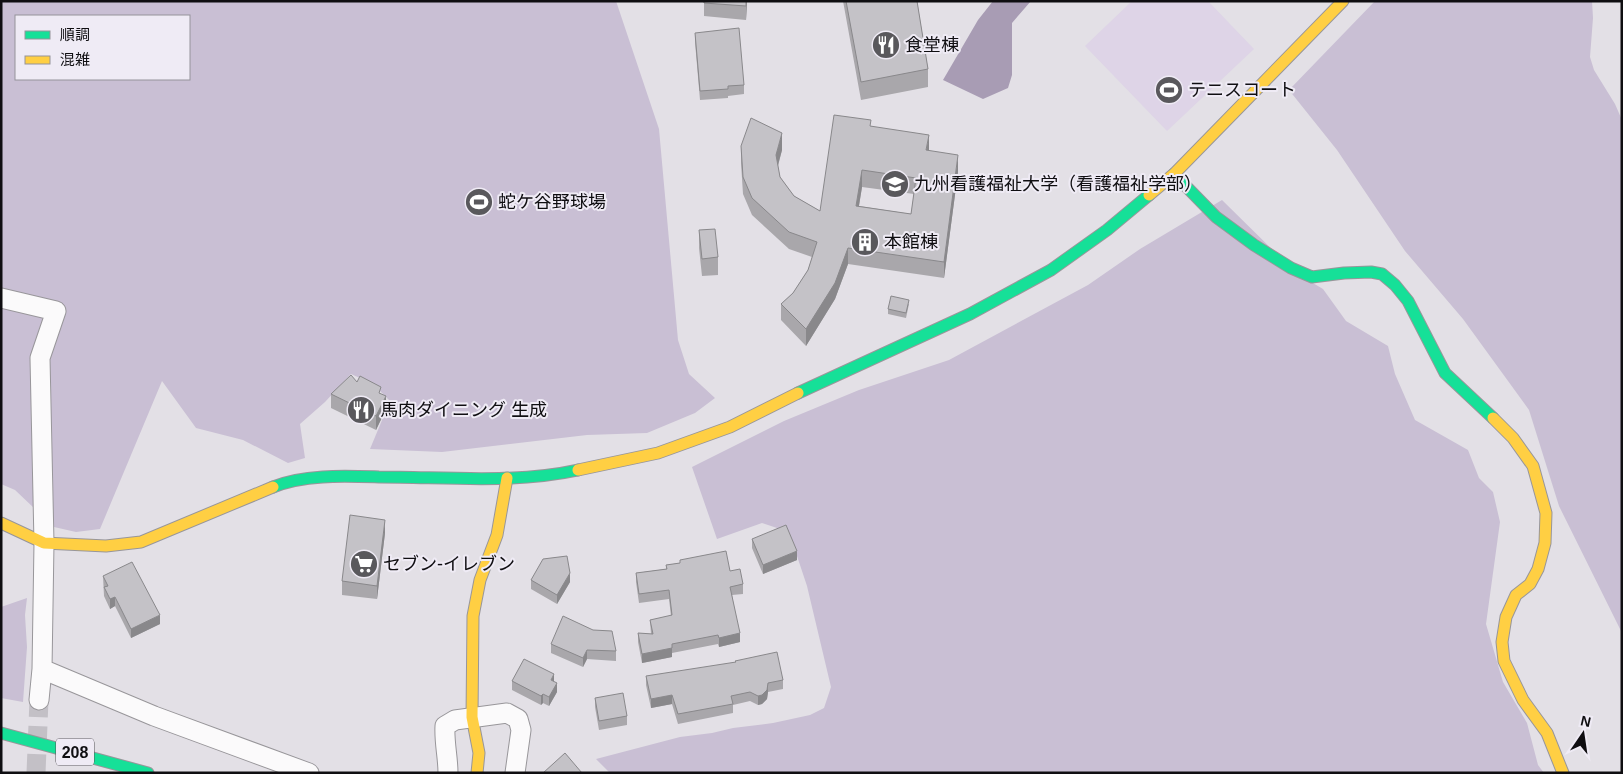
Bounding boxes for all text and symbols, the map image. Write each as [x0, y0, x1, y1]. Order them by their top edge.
legend [15, 15, 190, 80]
text: 順調 [60, 26, 90, 43]
restaurant icon: 食堂棟 [871, 30, 901, 60]
place label: 食堂棟 [905, 35, 959, 55]
text: 混雑 [60, 51, 90, 68]
sports icon: テニスコート [1154, 75, 1184, 105]
place label: テニスコート [1188, 80, 1296, 100]
school or university icon: 九州看護福祉大学（看護福祉学部） [880, 169, 910, 199]
place label: 九州看護福祉大学（看護福祉学部） [914, 174, 1202, 194]
sports icon: 蛇ケ谷野球場 [464, 187, 494, 217]
place label: 蛇ケ谷野球場 [498, 192, 606, 212]
building icon: 本館棟 [850, 227, 880, 257]
place label: 本館棟 [884, 232, 938, 252]
restaurant icon: 馬肉ダイニング 生成 [346, 395, 376, 425]
place label: 馬肉ダイニング 生成 [380, 400, 547, 420]
supermarket icon: セブン-イレブン [349, 549, 379, 579]
place label: セブン-イレブン [383, 554, 515, 574]
north arrow [1558, 709, 1608, 759]
text: N [1579, 712, 1593, 730]
road number: 208 [56, 739, 94, 766]

